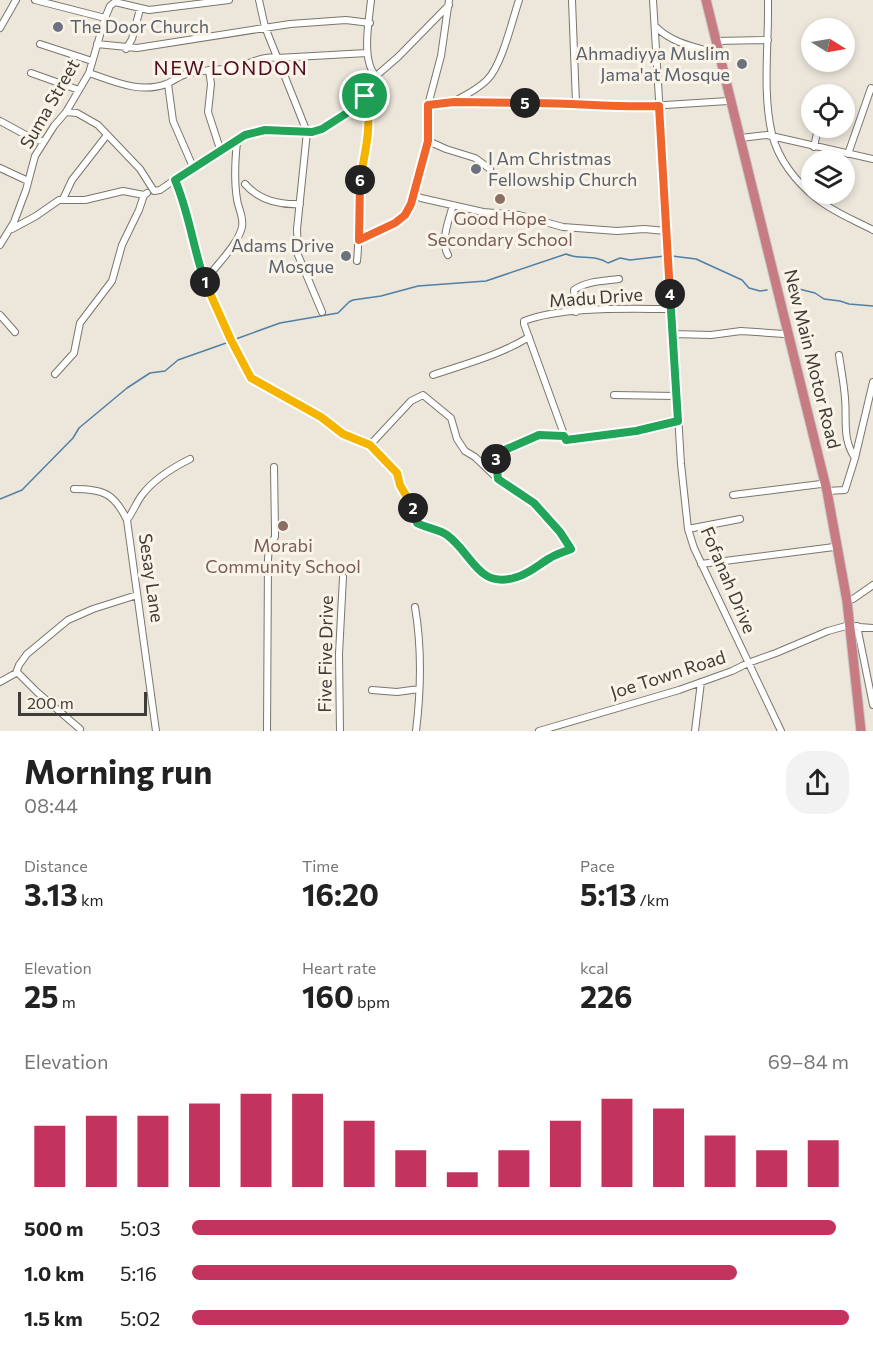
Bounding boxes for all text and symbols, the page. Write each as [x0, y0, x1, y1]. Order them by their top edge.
place label: The Door Church [70, 15, 209, 37]
north arrow [801, 18, 855, 72]
map controls [801, 18, 855, 204]
marker: The Door Church [51, 20, 65, 34]
place label: Ahmadiyya Muslim Jama'at Mosque [575, 42, 730, 85]
street label: Suma Street [15, 55, 84, 152]
district label: NEW LONDON [154, 55, 308, 79]
marker: Ahmadiyya Muslim Jama'at Mosque [735, 57, 749, 71]
pin [339, 70, 390, 121]
icon: arrive [348, 79, 381, 112]
button: locate [801, 84, 855, 138]
pin: 5 [510, 88, 540, 118]
text: 5 [520, 93, 530, 112]
place label: I Am Christmas Fellowship Church [488, 147, 637, 190]
button: layers [801, 150, 855, 204]
marker: I Am Christmas Fellowship Church [469, 162, 483, 176]
pin: 6 [345, 165, 375, 195]
text: 6 [355, 170, 365, 189]
marker: Good Hope Secondary School [493, 192, 507, 206]
place label: Good Hope Secondary School [427, 207, 573, 250]
place label: Adams Drive Mosque [231, 234, 334, 277]
marker: Adams Drive Mosque [339, 249, 353, 263]
pin: 1 [190, 267, 220, 297]
street label: New Main Motor Road [780, 267, 846, 451]
text: 1 [201, 272, 209, 291]
pin: 4 [655, 279, 685, 309]
street label: Madu Drive [548, 283, 644, 311]
text: 4 [665, 284, 675, 303]
pin: 3 [481, 444, 511, 474]
text: 3 [491, 449, 501, 468]
pin: 2 [398, 493, 428, 523]
text: 2 [408, 498, 418, 517]
marker: Morabi Community School [276, 519, 290, 533]
street label: Fofanah Drive [697, 523, 761, 636]
street label: Sesay Lane [135, 532, 169, 624]
place label: Morabi Community School [205, 534, 361, 577]
street label: Five Five Drive [313, 595, 337, 713]
street label: Joe Town Road [607, 645, 728, 703]
scale bar [18, 689, 147, 716]
text: 200 m [27, 693, 74, 712]
text: Morning run [24, 750, 212, 791]
button: share [786, 751, 849, 814]
text: 08:44 [24, 793, 78, 817]
text: Distance [24, 856, 88, 875]
text: Time [302, 856, 339, 875]
text: Pace [580, 856, 615, 875]
text: 3.13 [24, 875, 78, 912]
text: 16:20 [302, 875, 379, 912]
text: 5:13 [580, 875, 636, 912]
text: km [78, 890, 104, 909]
text: /km [636, 890, 669, 909]
text: Elevation [24, 958, 92, 977]
text: Heart rate [302, 958, 376, 977]
text: kcal [580, 958, 609, 977]
text: 25 [24, 977, 59, 1014]
text: 160 [302, 977, 354, 1014]
text: 226 [580, 977, 632, 1014]
text: m [59, 992, 76, 1011]
text: bpm [354, 992, 390, 1011]
text: Elevation [24, 1049, 109, 1073]
text: 69–84 m [768, 1049, 849, 1073]
text: 500 m [24, 1216, 84, 1240]
text: 5:03 [120, 1216, 161, 1240]
text: 1.0 km [24, 1261, 84, 1285]
text: 5:16 [120, 1261, 157, 1285]
text: 1.5 km [24, 1306, 83, 1330]
text: 5:02 [120, 1306, 160, 1330]

